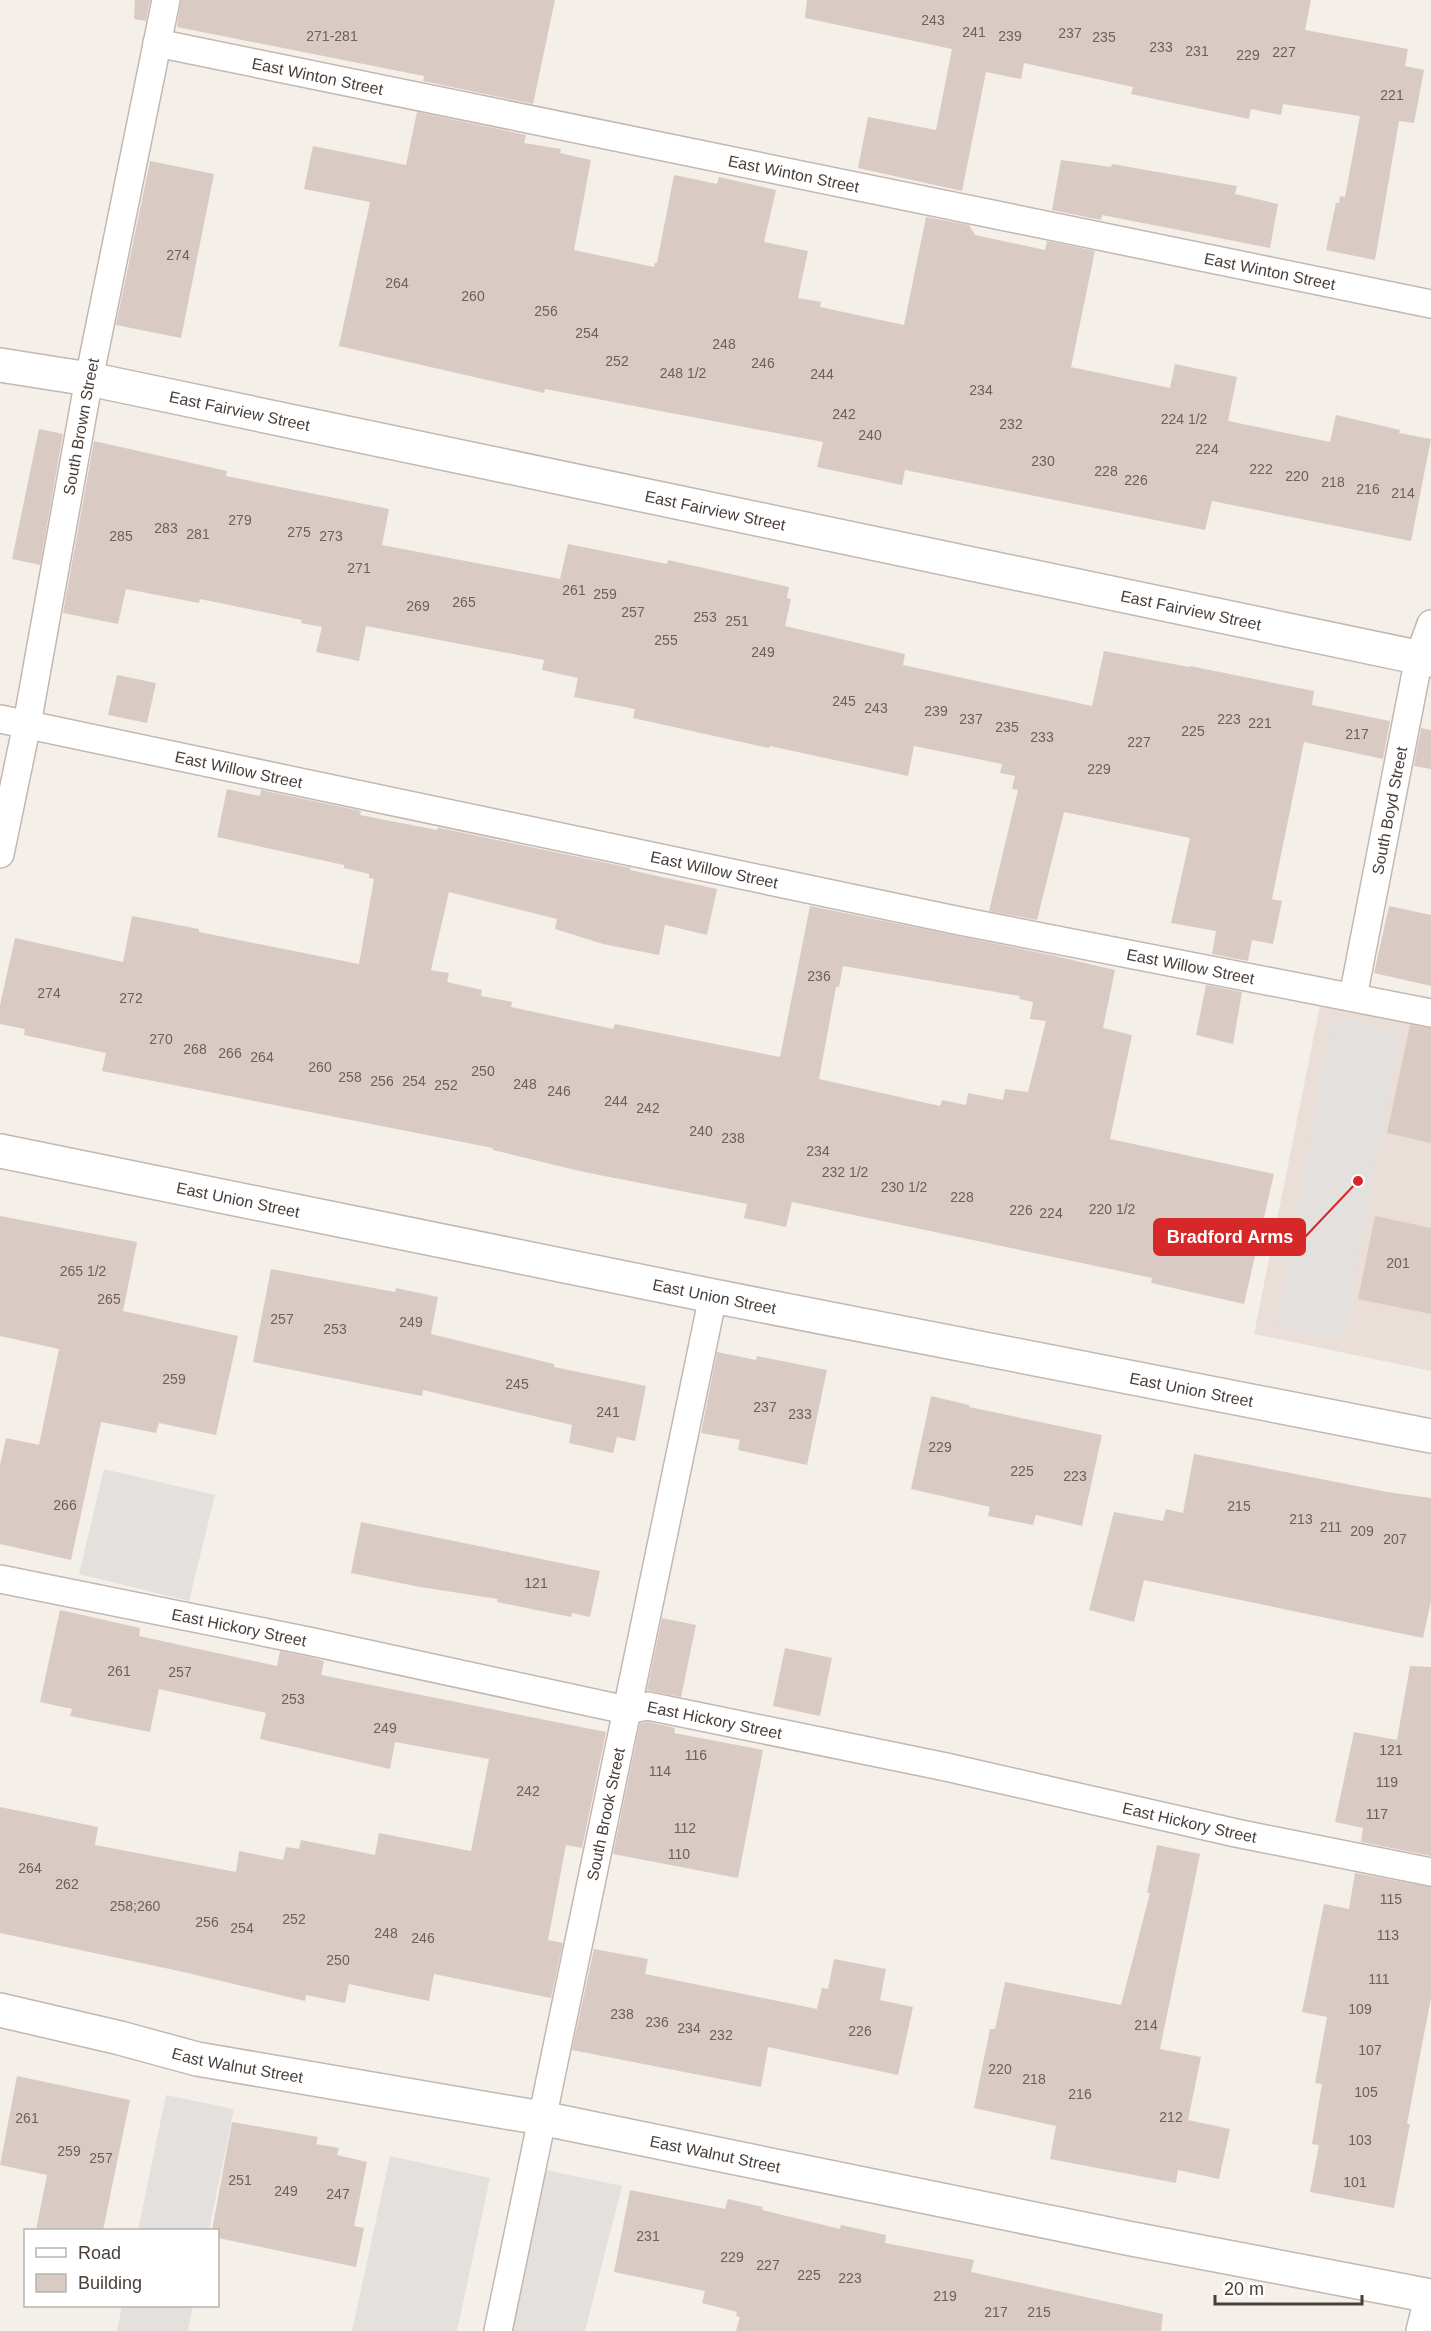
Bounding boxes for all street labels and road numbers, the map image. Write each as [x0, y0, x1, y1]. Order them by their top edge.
street label: East Winton Street [250, 55, 385, 98]
street label: East Winton Street [727, 152, 861, 196]
street label: East Winton Street [1203, 250, 1337, 293]
street label: South Brown Street [60, 356, 102, 496]
street label: East Fairview Street [168, 388, 312, 434]
street label: East Fairview Street [643, 488, 788, 534]
street label: East Fairview Street [1119, 587, 1263, 633]
street label: South Boyd Street [1369, 745, 1411, 876]
street label: East Willow Street [173, 748, 305, 792]
street label: East Willow Street [649, 848, 780, 892]
street label: East Willow Street [1125, 946, 1256, 987]
street label: East Union Street [175, 1179, 302, 1221]
street label: East Union Street [651, 1276, 778, 1317]
street label: East Union Street [1128, 1369, 1255, 1410]
street label: East Hickory Street [170, 1606, 308, 1650]
street label: East Hickory Street [646, 1698, 784, 1742]
street label: South Brook Street [584, 1746, 628, 1882]
street label: East Hickory Street [1121, 1799, 1259, 1846]
street label: East Walnut Street [170, 2045, 305, 2086]
street label: East Walnut Street [648, 2133, 783, 2176]

